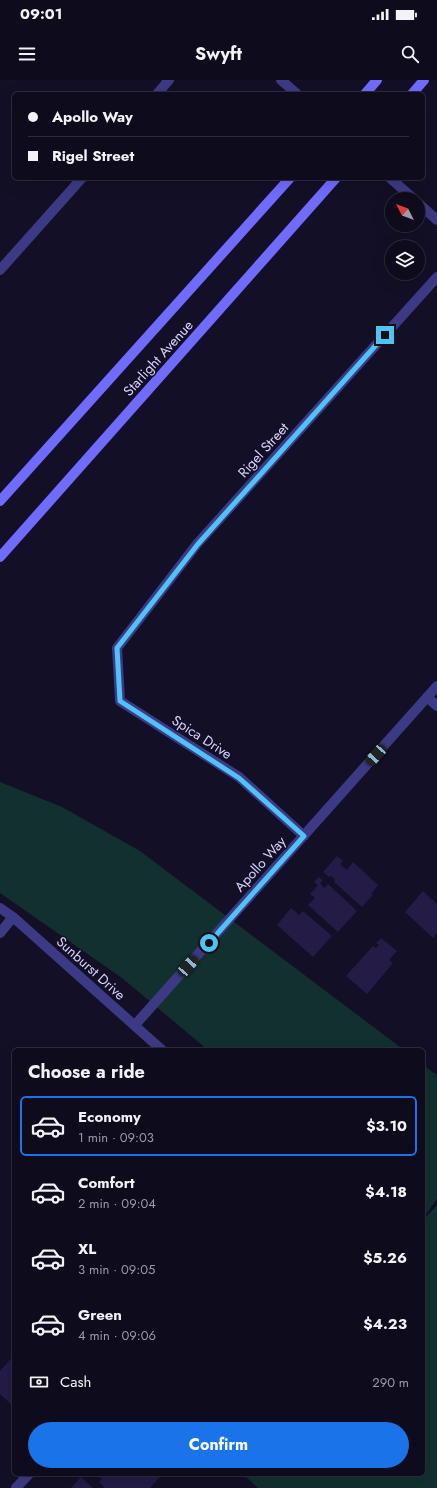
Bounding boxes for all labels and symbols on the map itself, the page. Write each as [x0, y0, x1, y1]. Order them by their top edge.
north arrow [385, 192, 425, 232]
street label: Starlight Avenue [118, 316, 198, 400]
route end [376, 326, 394, 344]
street label: Rigel Street [233, 418, 293, 482]
street label: Spica Drive [168, 710, 236, 764]
car [364, 742, 388, 768]
street label: Apollo Way [230, 831, 291, 896]
street label: Sunburst Drive [52, 932, 130, 1004]
route start [200, 934, 218, 952]
car [176, 953, 200, 979]

